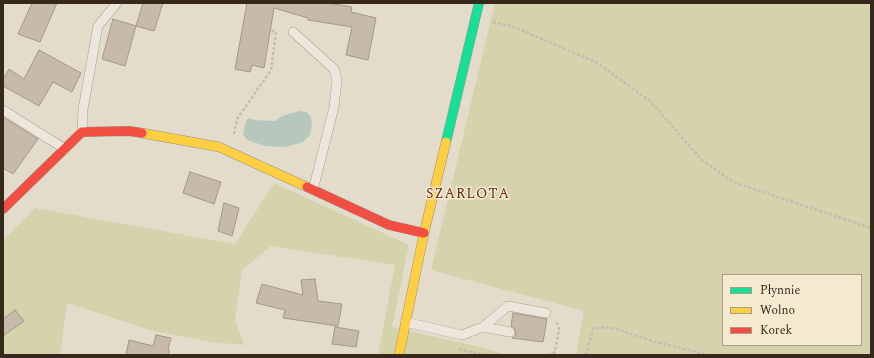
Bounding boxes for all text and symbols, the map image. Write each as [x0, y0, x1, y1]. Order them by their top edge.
district label: SZARLOTA [426, 187, 510, 203]
legend [722, 274, 862, 346]
text: Płynnie [760, 281, 800, 300]
text: Wolno [760, 301, 795, 320]
text: Korek [760, 321, 792, 340]

